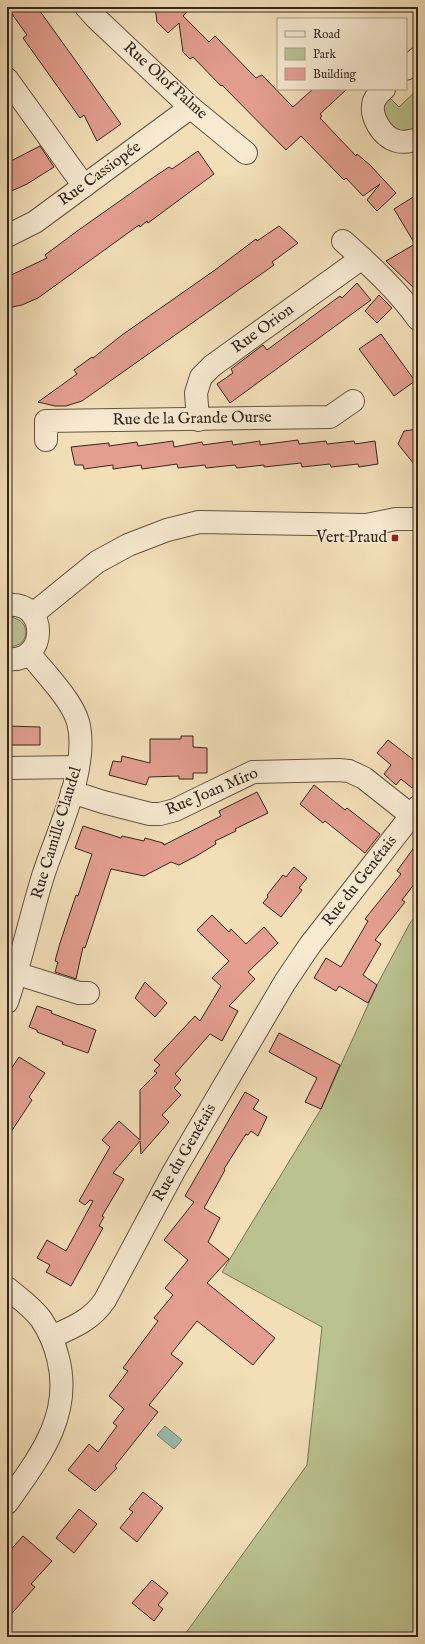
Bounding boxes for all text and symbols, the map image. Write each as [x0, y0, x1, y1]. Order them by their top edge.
legend [277, 18, 407, 90]
text: Road [313, 27, 341, 42]
street label: Rue Olof Palme [119, 38, 211, 124]
text: Park [313, 47, 336, 62]
text: Building [313, 67, 357, 82]
street label: Rue Cassiopée [55, 137, 145, 211]
street label: Rue Orion [228, 300, 298, 358]
street label: Rue de la Grande Ourse [112, 408, 272, 430]
place label: Vert Praud [315, 528, 387, 548]
marker: Vert Praud [390, 533, 400, 543]
street label: Rue Joan Miro [163, 763, 262, 820]
street label: Rue Camille Claudel [27, 764, 87, 901]
street label: Rue du Genétais [318, 831, 402, 930]
street label: Rue du Genétais [149, 1100, 221, 1206]

